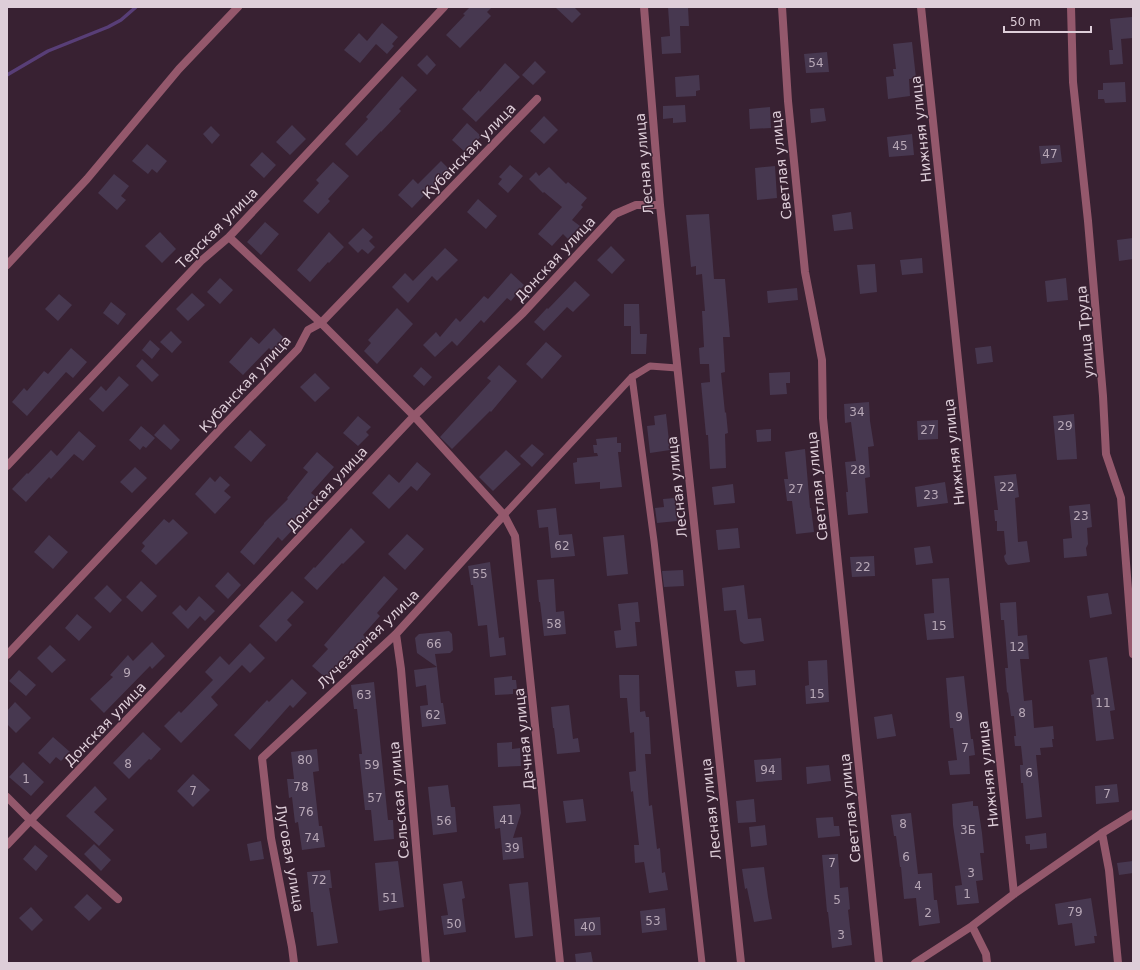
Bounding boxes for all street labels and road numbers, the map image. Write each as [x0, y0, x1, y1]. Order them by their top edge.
street label: Нижняя улица [907, 75, 935, 183]
street label: Кубанская улица [419, 100, 519, 202]
street label: Светлая улица [767, 110, 795, 220]
street label: Лесная улица [632, 113, 656, 215]
street label: Терская улица [172, 184, 261, 273]
street label: Донская улица [511, 213, 599, 305]
street label: улица Труда [1073, 285, 1097, 379]
street label: Кубанская улица [196, 332, 294, 436]
street label: Нижняя улица [940, 398, 968, 506]
street label: Светлая улица [803, 431, 831, 541]
street label: Лесная улица [664, 435, 690, 539]
street label: Донская улица [283, 443, 371, 535]
street label: Лучезарная улица [314, 586, 422, 692]
street label: Донская улица [61, 679, 149, 769]
street label: Дачная улица [511, 687, 537, 791]
street label: Нижняя улица [974, 720, 1002, 828]
street label: Сельская улица [386, 741, 412, 859]
street label: Светлая улица [836, 753, 864, 863]
street label: Лесная улица [698, 757, 724, 861]
street label: Луговая улица [273, 803, 307, 913]

